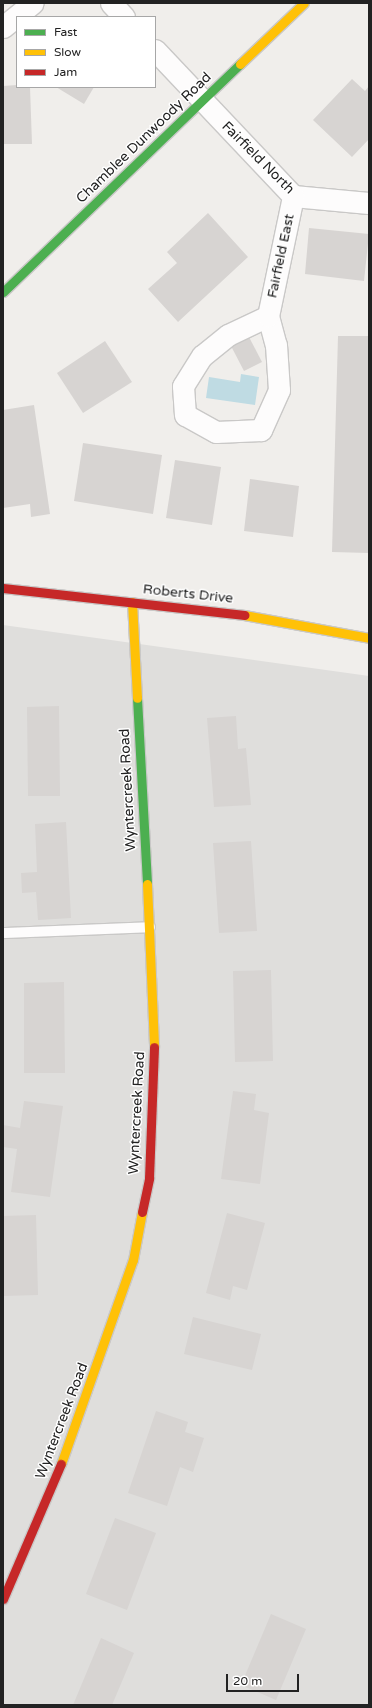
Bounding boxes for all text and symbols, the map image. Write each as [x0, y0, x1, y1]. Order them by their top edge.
legend [16, 16, 156, 88]
text: Fast [54, 25, 77, 39]
text: Slow [54, 45, 81, 59]
text: Jam [54, 65, 77, 79]
street label: Chamblee Dunwoody Road [73, 69, 215, 207]
street label: Fairfield North [218, 118, 298, 198]
street label: Fairfield East [264, 212, 298, 300]
street label: Roberts Drive [142, 581, 234, 607]
street label: Wyntercreek Road [116, 728, 140, 852]
street label: Wyntercreek Road [125, 1051, 149, 1175]
street label: Wyntercreek Road [32, 1361, 92, 1481]
scale bar [228, 1666, 301, 1692]
text: 20 m [233, 1674, 262, 1688]

